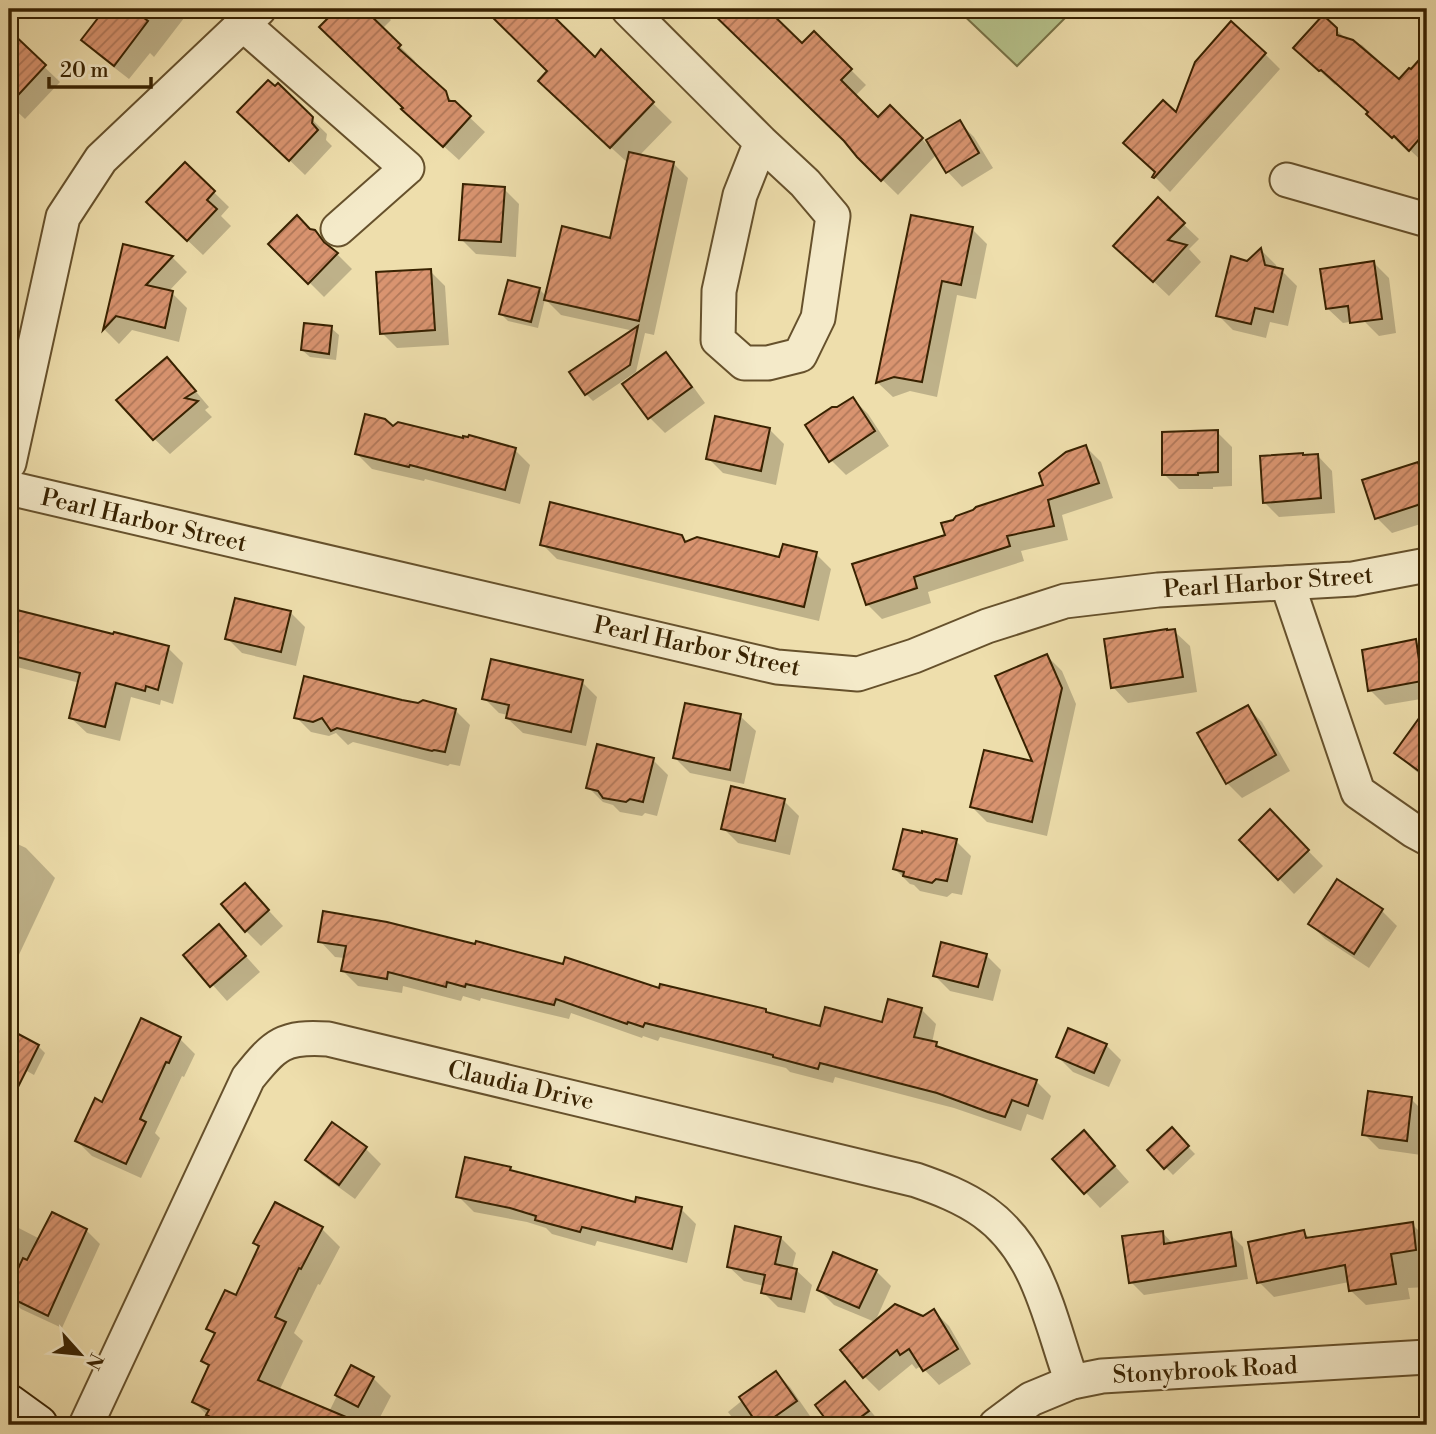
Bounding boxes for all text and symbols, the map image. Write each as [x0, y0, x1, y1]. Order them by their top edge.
scale bar [49, 46, 150, 90]
text: 20 m [60, 58, 109, 84]
street label: Pearl Harbor Street [38, 483, 250, 559]
street label: Pearl Harbor Street [1162, 561, 1375, 605]
street label: Pearl Harbor Street [591, 610, 803, 684]
street label: Claudia Drive [445, 1055, 597, 1117]
north arrow [46, 1318, 116, 1388]
text: N [80, 1349, 108, 1373]
street label: Stonybrook Road [1112, 1351, 1299, 1391]

